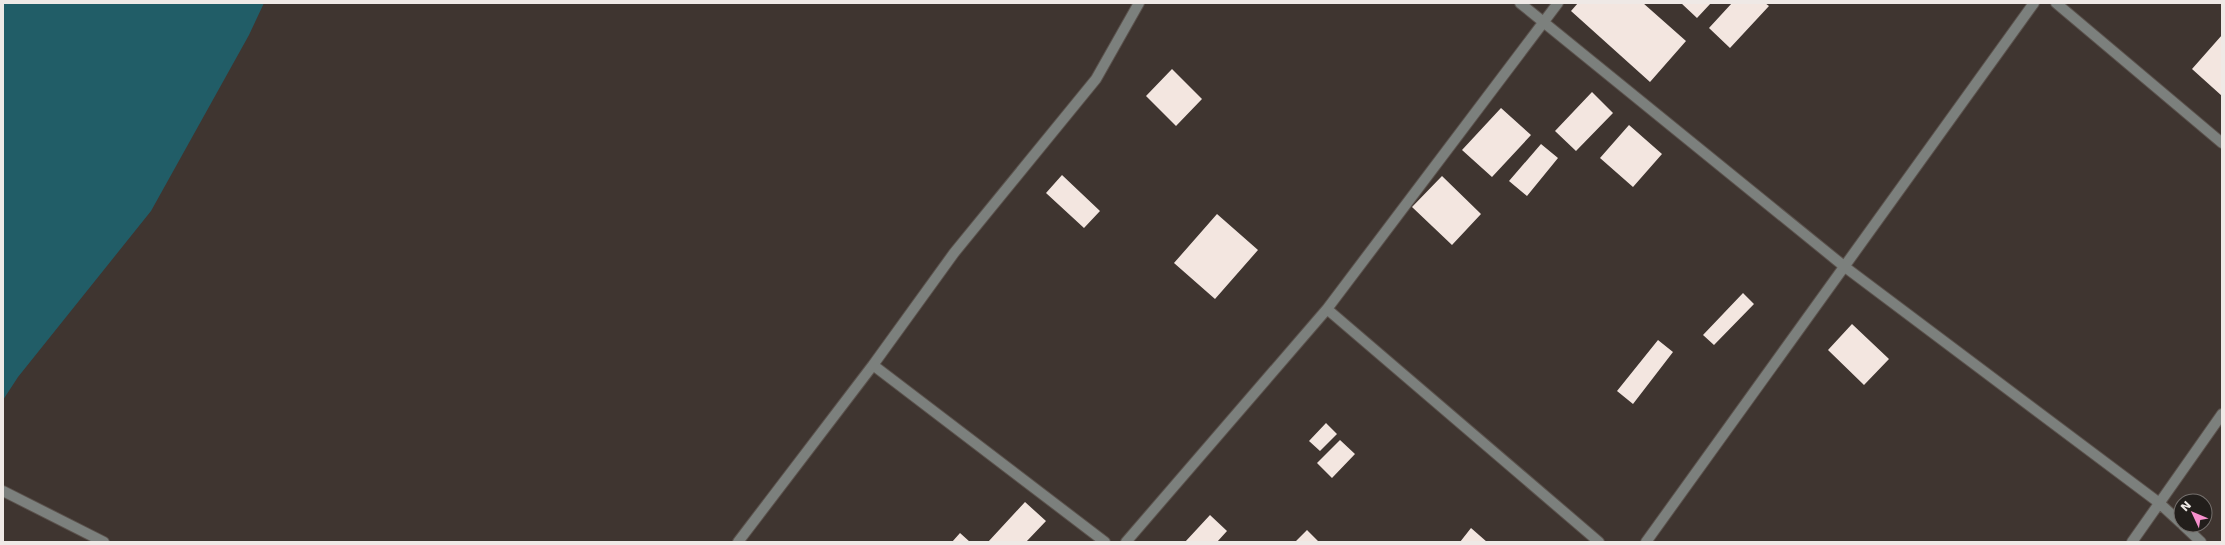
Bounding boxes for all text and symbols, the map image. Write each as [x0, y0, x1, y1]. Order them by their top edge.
north arrow [2173, 493, 2213, 533]
text: N [2178, 499, 2194, 514]

